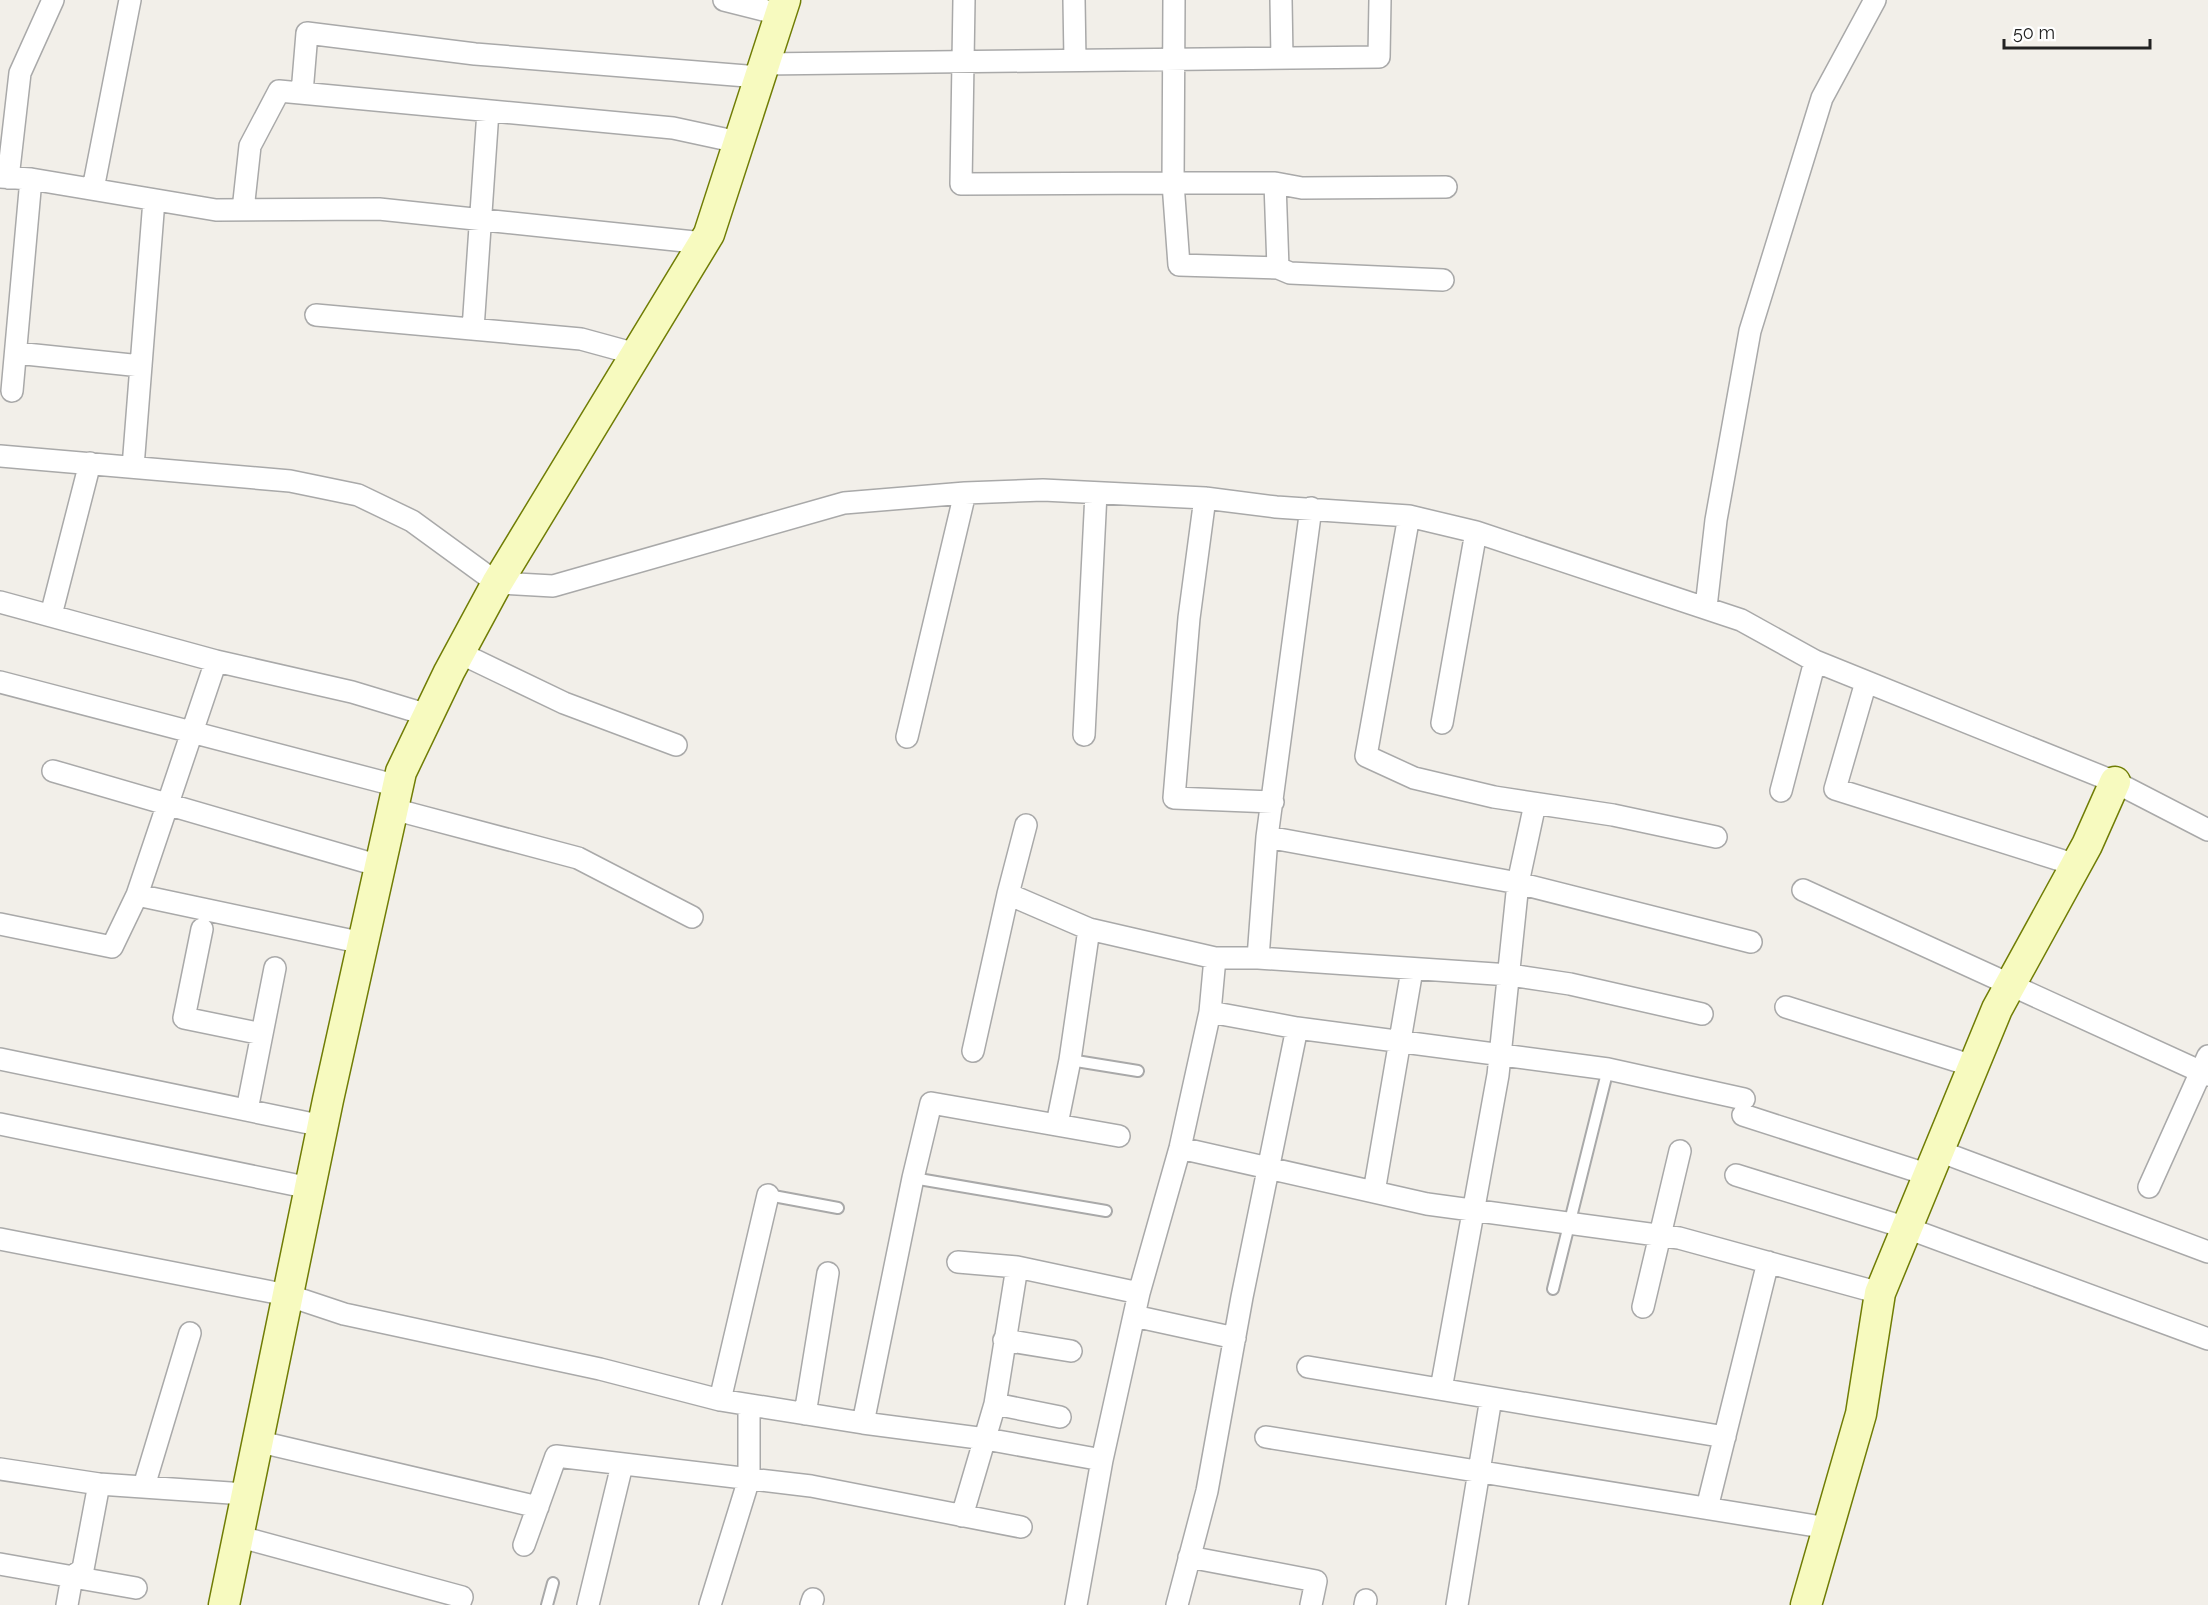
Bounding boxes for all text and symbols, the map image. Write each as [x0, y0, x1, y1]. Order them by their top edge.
scale bar [2004, 12, 2150, 50]
text: 50 m [2013, 22, 2055, 43]

